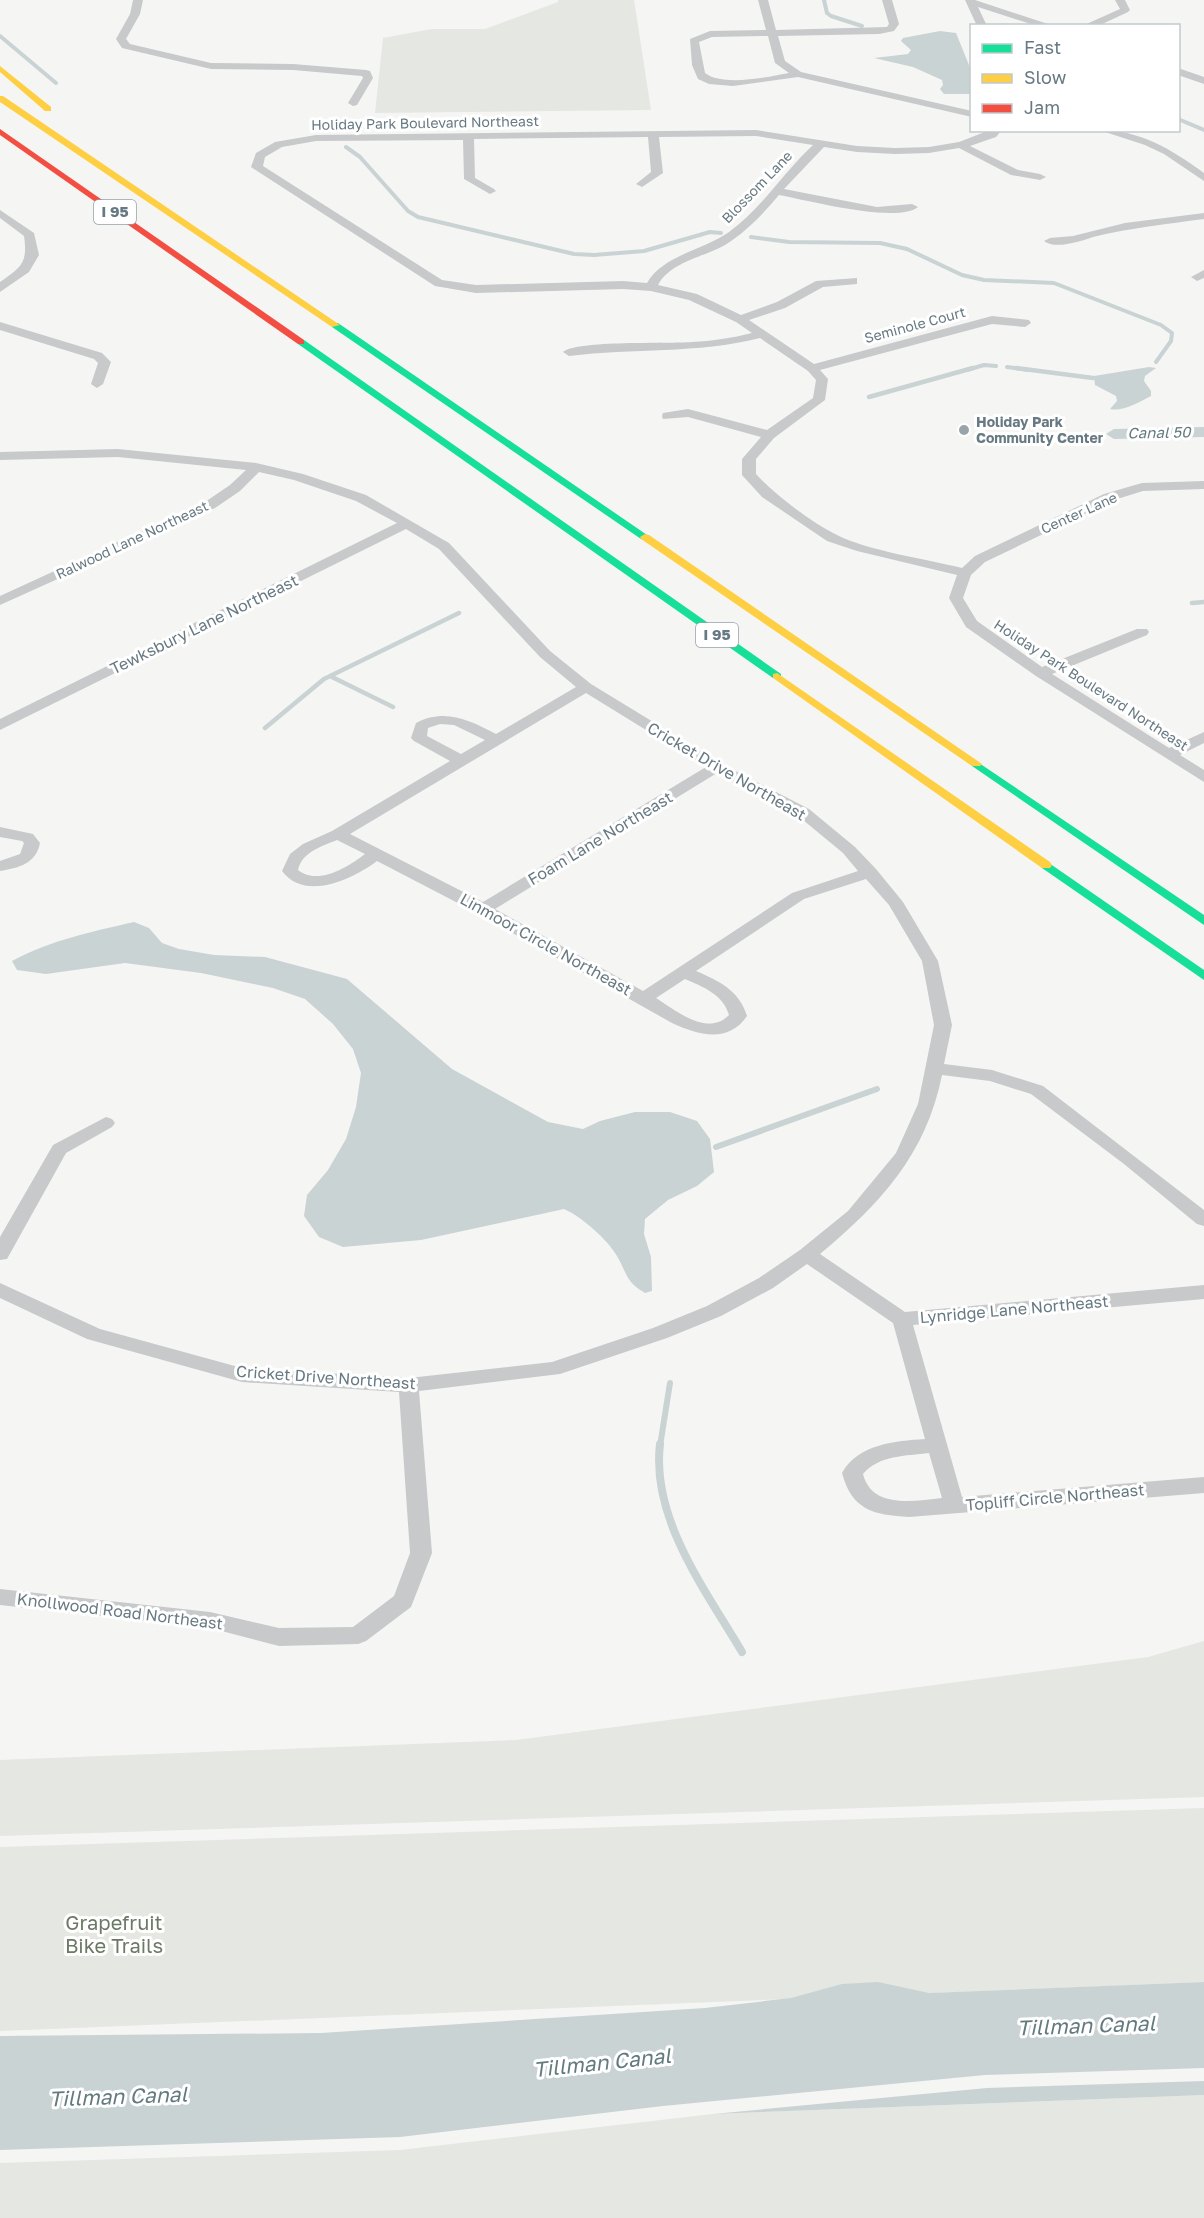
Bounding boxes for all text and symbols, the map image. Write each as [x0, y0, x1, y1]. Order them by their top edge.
legend [970, 24, 1180, 132]
text: Fast [1024, 36, 1061, 58]
text: Slow [1024, 66, 1067, 88]
text: Jam [1024, 96, 1060, 118]
street label: Holiday Park Boulevard Northeast [311, 112, 539, 133]
street label: Blossom Lane [718, 147, 795, 226]
road number: I 95 [94, 200, 136, 224]
street label: Seminole Court [862, 303, 967, 346]
place label: Holiday Park Community Center [976, 413, 1104, 446]
water label: Canal 50 [1127, 422, 1192, 442]
marker: Holiday Park Community Center [957, 423, 971, 437]
street label: Center Lane [1038, 488, 1120, 537]
street label: Ralwood Lane Northeast [53, 497, 211, 582]
street label: Tewksbury Lane Northeast [107, 570, 301, 678]
street label: Holiday Park Boulevard Northeast [991, 615, 1191, 754]
road number: I 95 [696, 623, 738, 647]
street label: Cricket Drive Northeast [644, 717, 810, 825]
street label: Foam Lane Northeast [524, 787, 676, 889]
street label: Linmoor Circle Northeast [457, 889, 635, 999]
street label: Lynridge Lane Northeast [919, 1291, 1109, 1327]
street label: Cricket Drive Northeast [236, 1361, 416, 1393]
street label: Topliff Circle Northeast [965, 1479, 1145, 1515]
street label: Knollwood Road Northeast [16, 1588, 224, 1634]
park label: Grapefruit Bike Trails [65, 1910, 163, 1957]
water label: Tillman Canal [1016, 2010, 1157, 2040]
water label: Tillman Canal [532, 2042, 673, 2082]
water label: Tillman Canal [48, 2081, 189, 2111]

